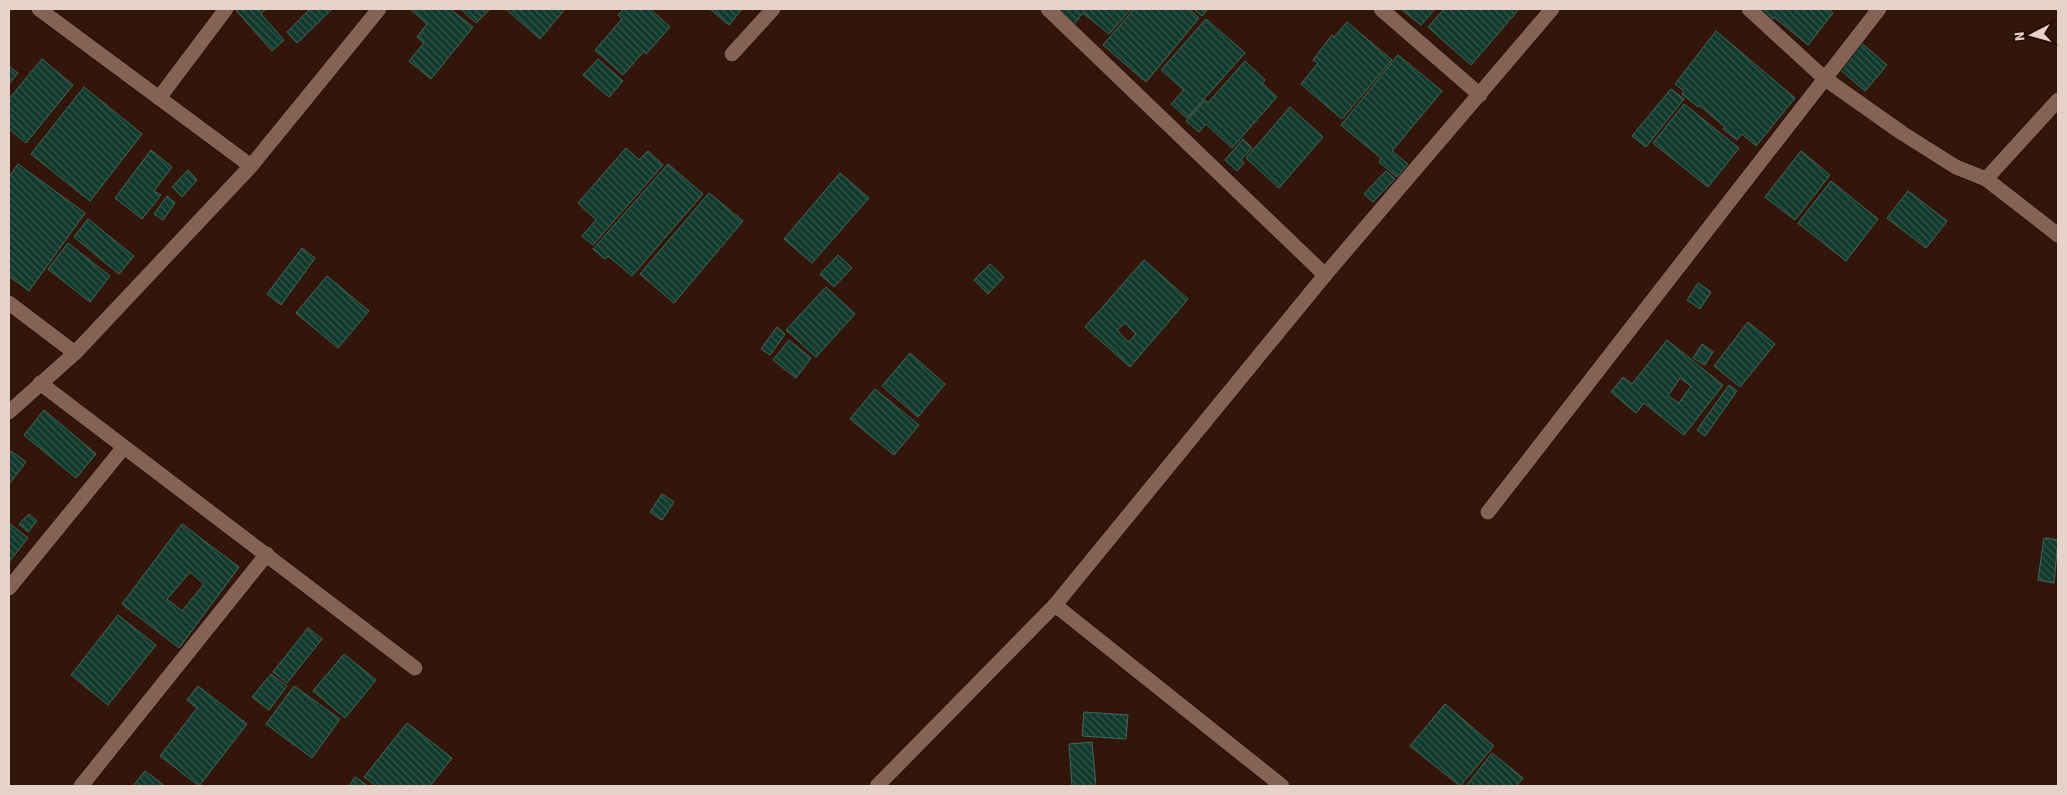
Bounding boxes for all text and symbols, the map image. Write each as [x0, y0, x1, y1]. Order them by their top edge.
north arrow [2007, 10, 2057, 60]
text: N [2010, 31, 2030, 42]

